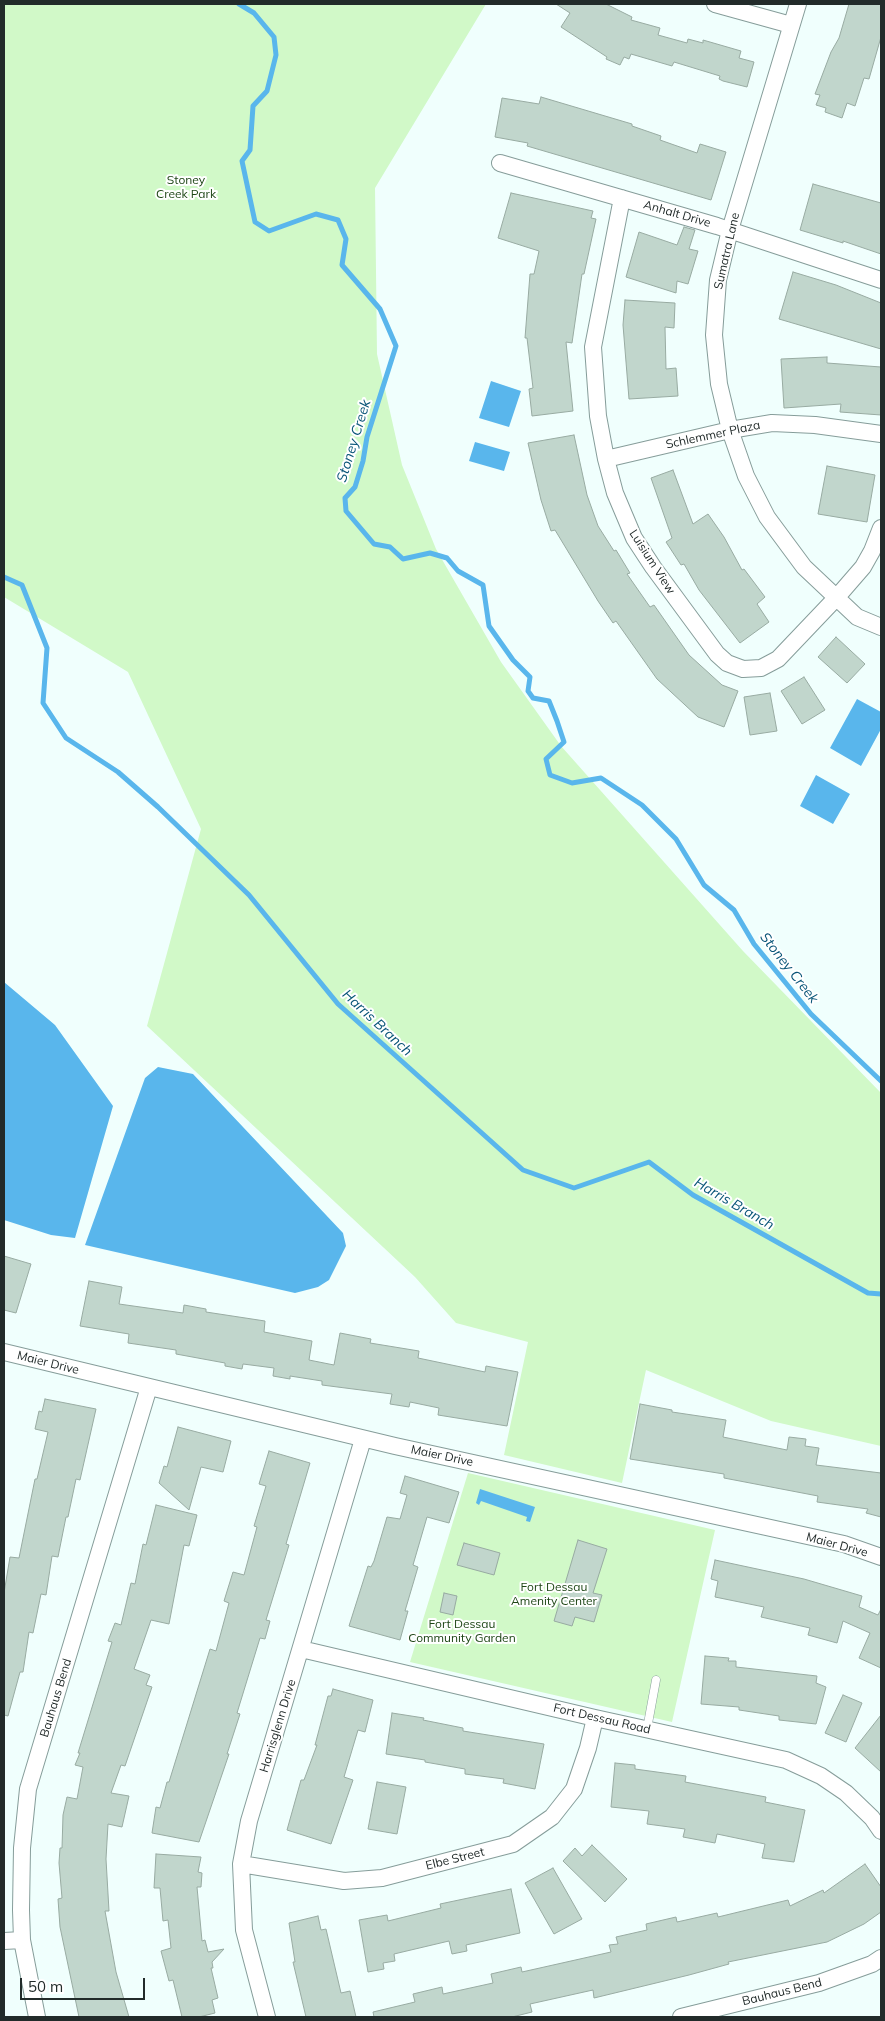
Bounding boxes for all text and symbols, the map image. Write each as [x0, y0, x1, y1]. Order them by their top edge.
park label: Stoney Creek Park [156, 173, 216, 201]
street label: Anhalt Drive [642, 198, 712, 230]
street label: Sumatra Lane [711, 211, 743, 291]
water label: Stoney Creek [333, 398, 375, 484]
street label: Schlemmer Plaza [664, 418, 762, 452]
street label: Luisium View [626, 527, 678, 597]
water label: Stoney Creek [756, 929, 822, 1007]
water label: Harris Branch [339, 986, 415, 1060]
water label: Harris Branch [691, 1174, 777, 1234]
street label: Maier Drive [16, 1348, 80, 1378]
street label: Maier Drive [410, 1442, 474, 1470]
street label: Maier Drive [805, 1530, 869, 1560]
park label: Fort Dessau Amenity Center [511, 1580, 597, 1608]
park label: Fort Dessau Community Garden [408, 1617, 516, 1645]
street label: Bauhaus Bend [37, 1657, 75, 1739]
street label: Harrisglenn Drive [257, 1678, 299, 1774]
street label: Fort Dessau Road [552, 1701, 652, 1737]
street label: Elbe Street [424, 1845, 486, 1873]
scale bar [22, 1968, 148, 2000]
street label: Bauhaus Bend [741, 1975, 823, 2009]
text: 50 m [28, 1977, 63, 1996]

